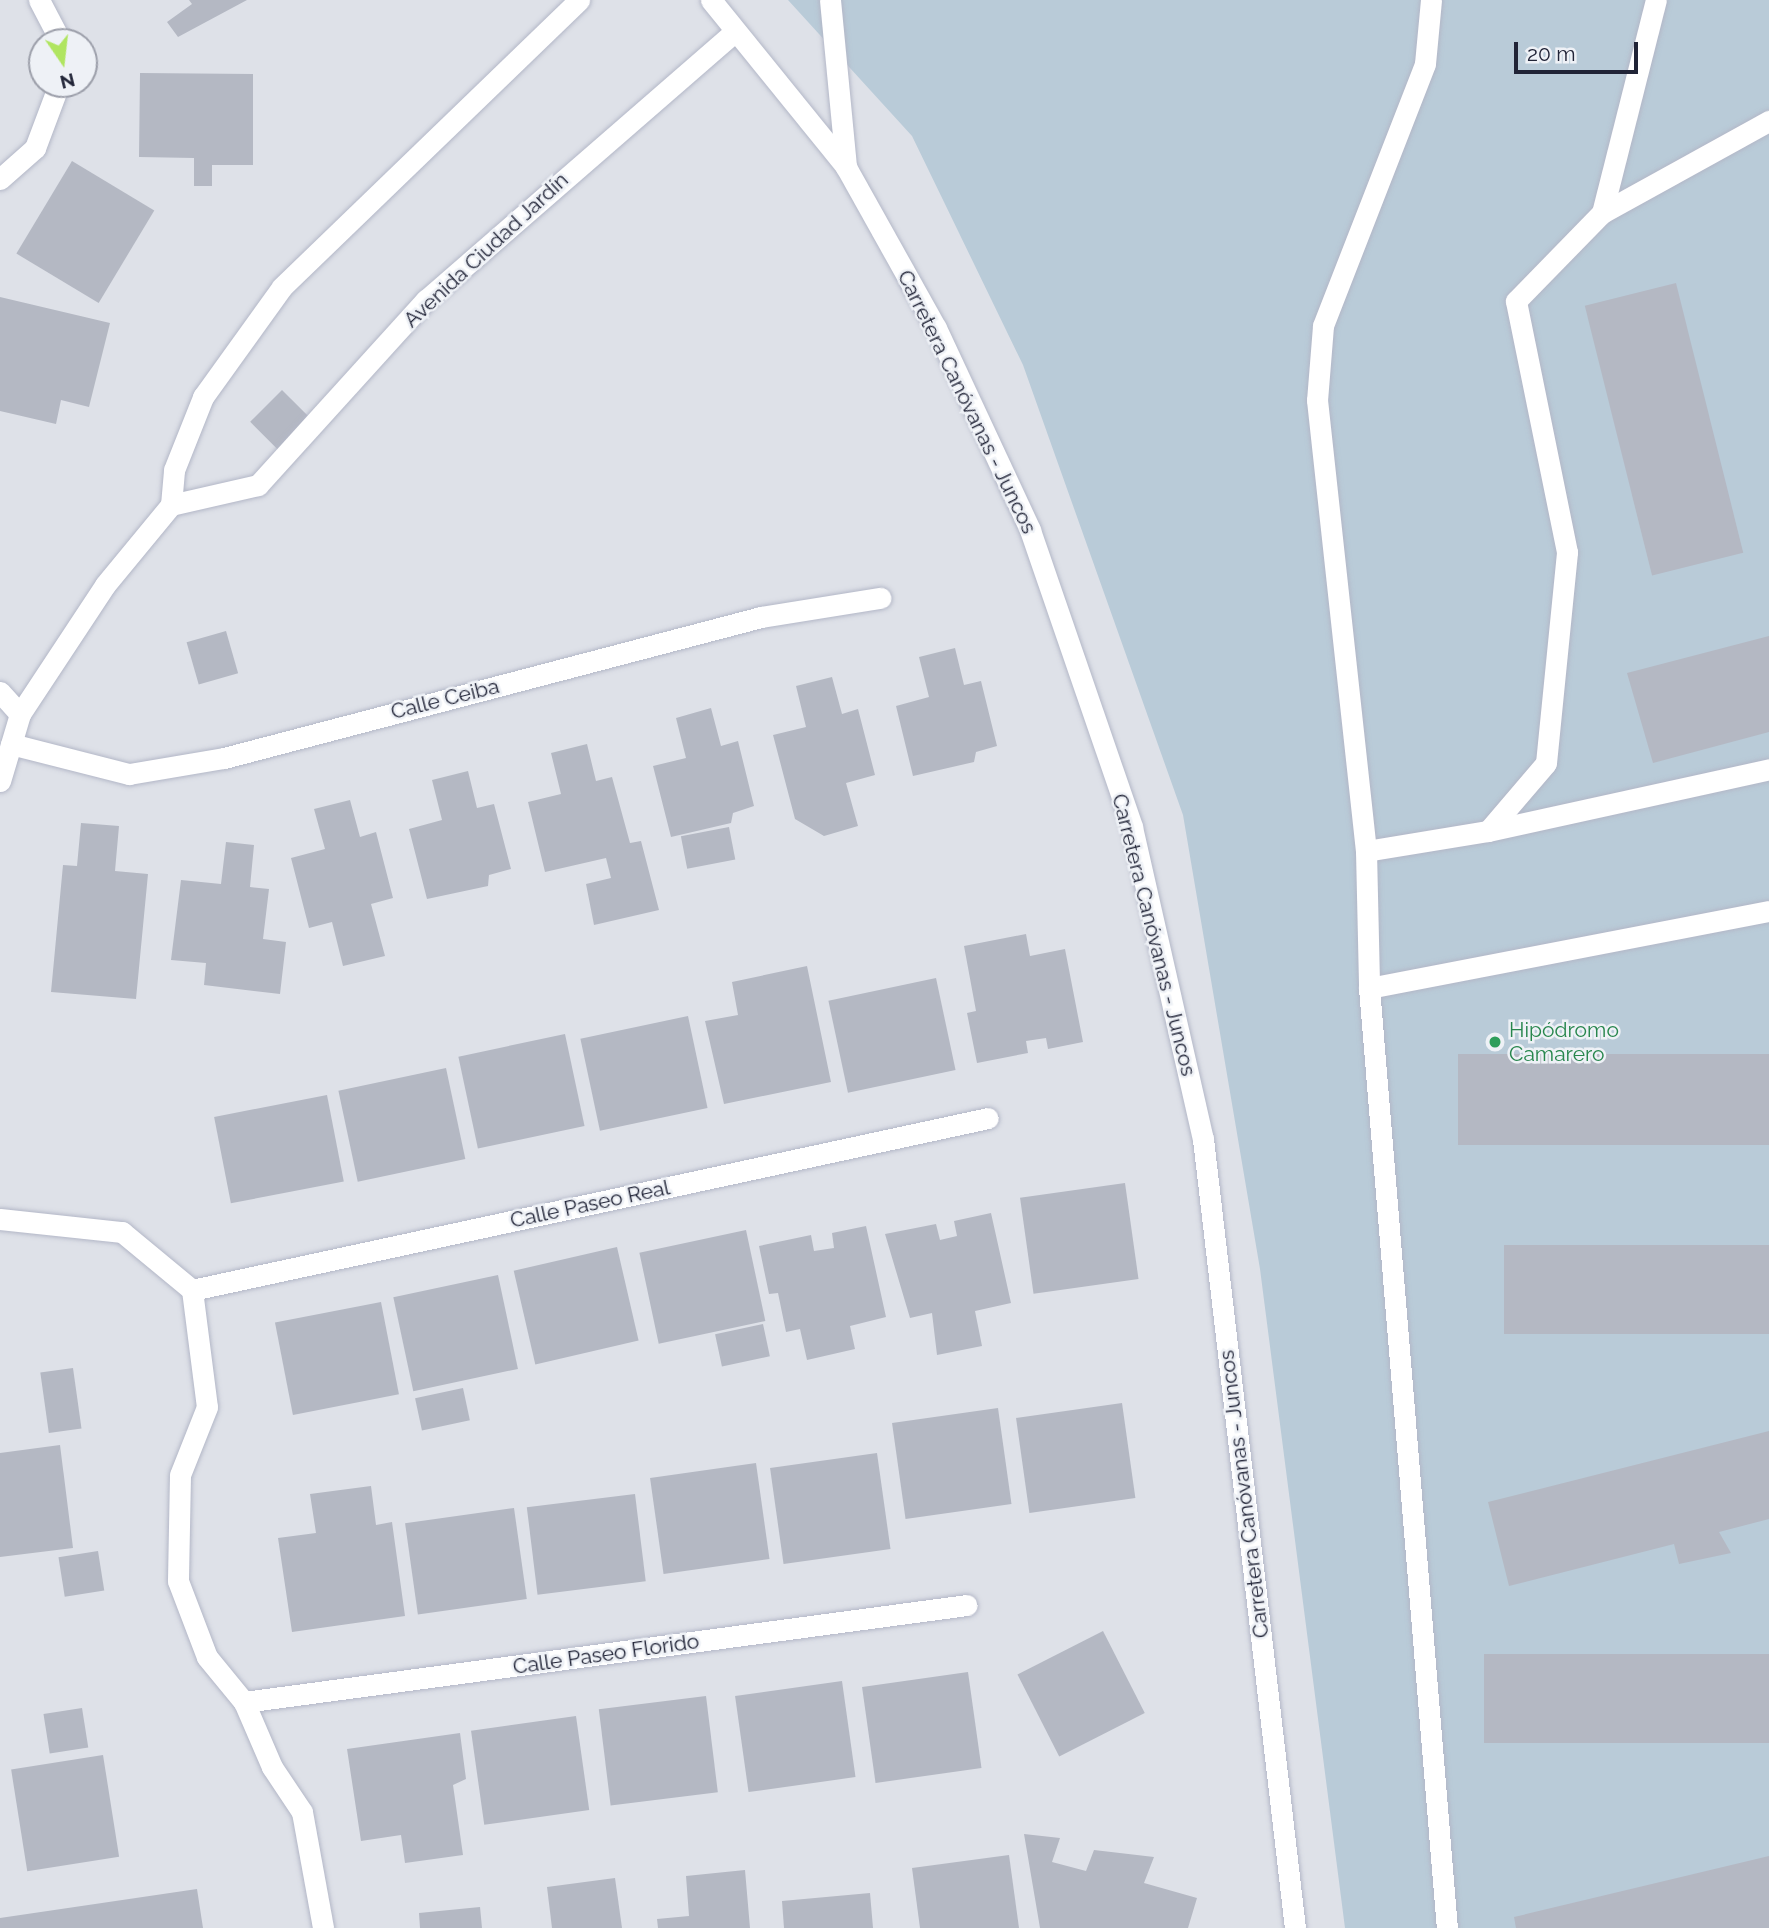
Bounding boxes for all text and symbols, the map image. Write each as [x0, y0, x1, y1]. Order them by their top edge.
north arrow [28, 28, 98, 98]
scale bar [1517, 28, 1641, 72]
text: 20 m [1527, 41, 1575, 66]
text: N [58, 69, 77, 94]
street label: Avenida Ciudad Jardín [398, 167, 574, 333]
street label: Carretera Canóvanas - Juncos [892, 266, 1042, 538]
street label: Calle Ceiba [388, 673, 502, 725]
street label: Carretera Canóvanas - Juncos [1107, 791, 1201, 1079]
place label: Hipódromo Camarero [1509, 1017, 1619, 1067]
marker: Hipódromo Camarero [1487, 1034, 1503, 1050]
street label: Calle Paseo Real [508, 1175, 672, 1233]
street label: Carretera Canóvanas - Juncos [1214, 1348, 1274, 1640]
street label: Calle Paseo Florido [511, 1628, 701, 1680]

